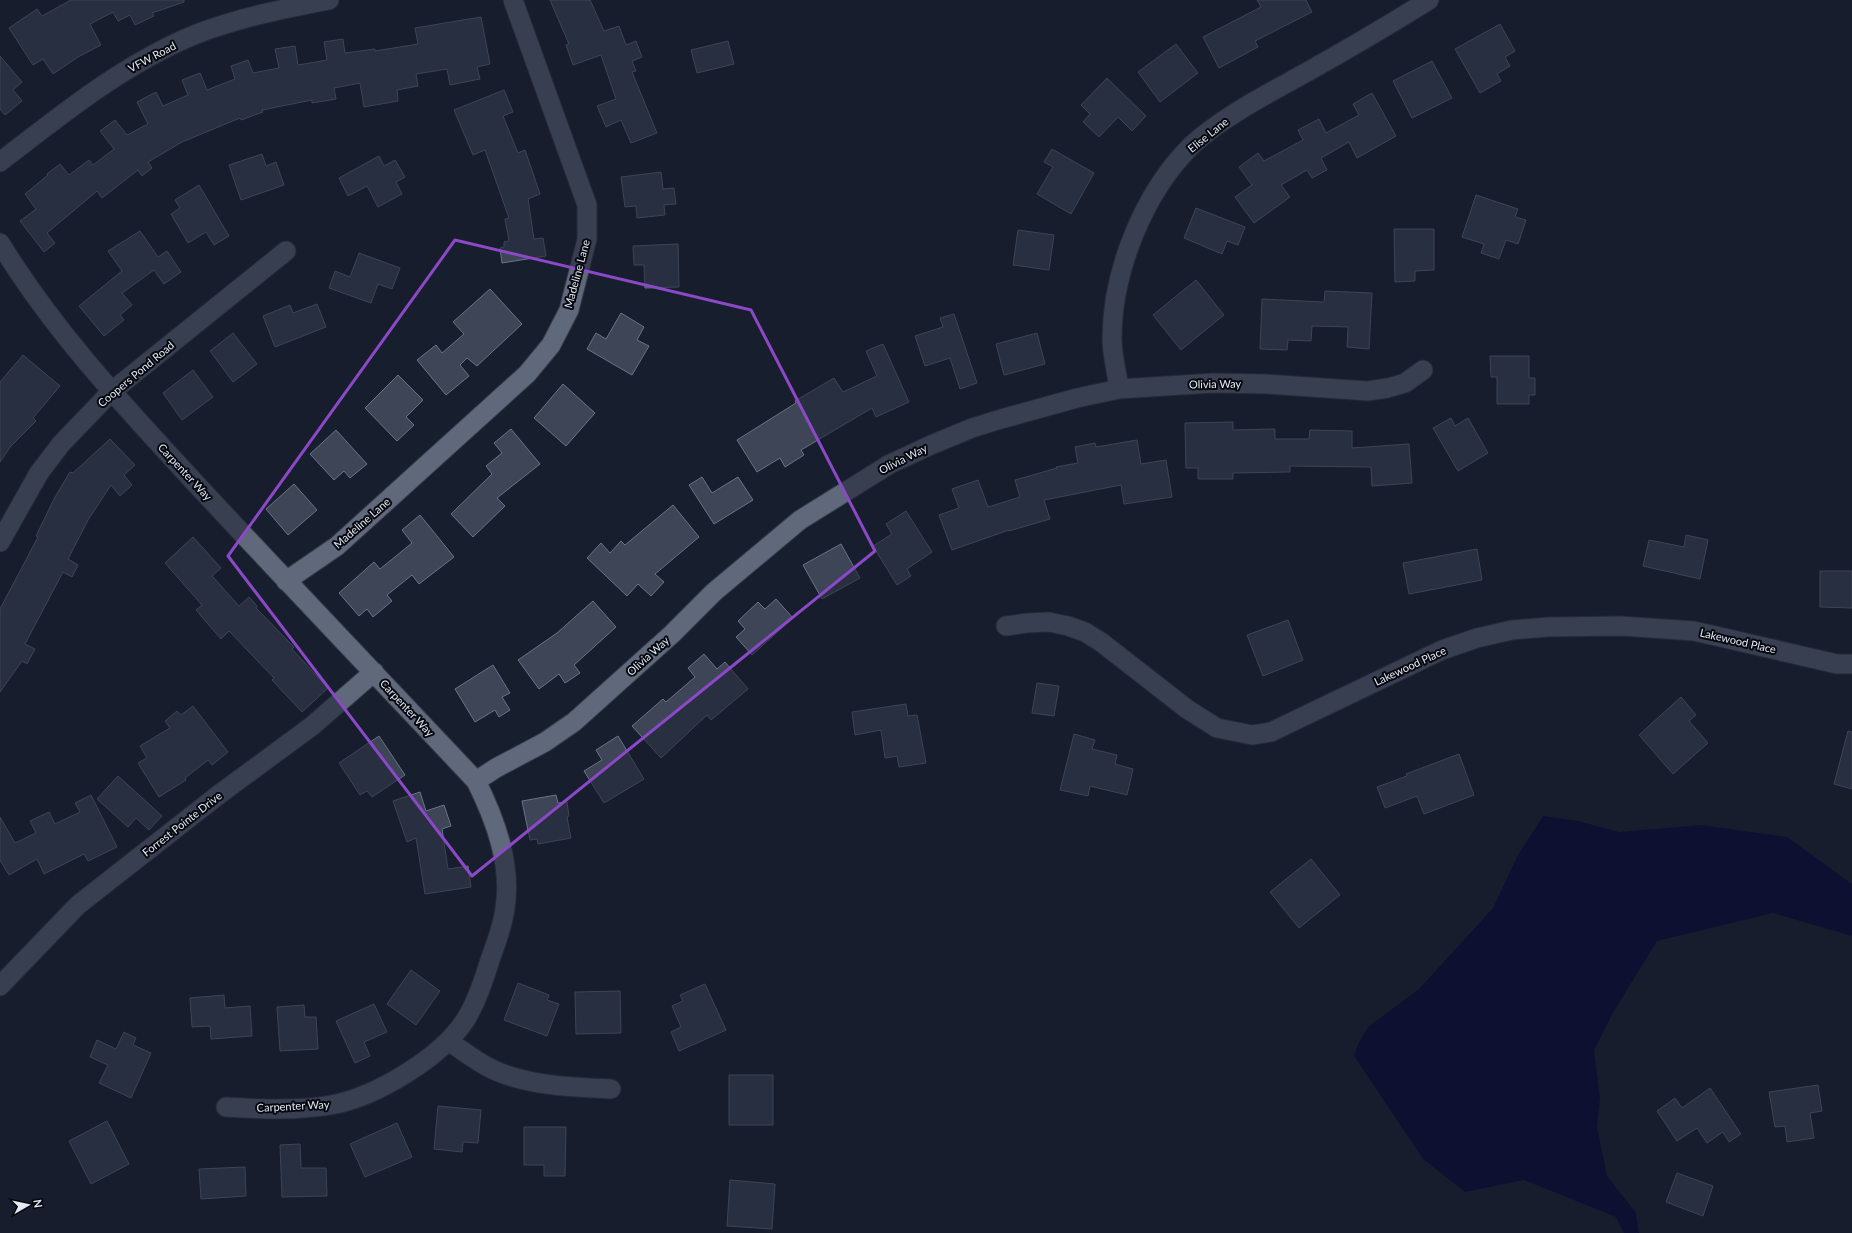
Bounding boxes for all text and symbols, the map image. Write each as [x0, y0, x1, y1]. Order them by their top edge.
street label: VFW Road [126, 39, 178, 75]
street label: Elise Lane [1185, 114, 1231, 155]
street label: Madeline Lane [561, 238, 592, 310]
street label: Coopers Pond Road [95, 338, 176, 409]
street label: Olivia Way [1189, 377, 1242, 390]
street label: Carpenter Way [156, 441, 215, 503]
street label: Olivia Way [877, 441, 929, 476]
street label: Madeline Lane [331, 494, 393, 551]
street label: Lakewood Place [1699, 625, 1778, 656]
street label: Olivia Way [624, 633, 672, 678]
street label: Lakewood Place [1372, 643, 1448, 688]
street label: Carpenter Way [378, 677, 437, 739]
street label: Forrest Pointe Drive [139, 788, 224, 859]
street label: Carpenter Way [256, 1097, 330, 1114]
north arrow [8, 1185, 48, 1225]
text: N [31, 1198, 45, 1209]

